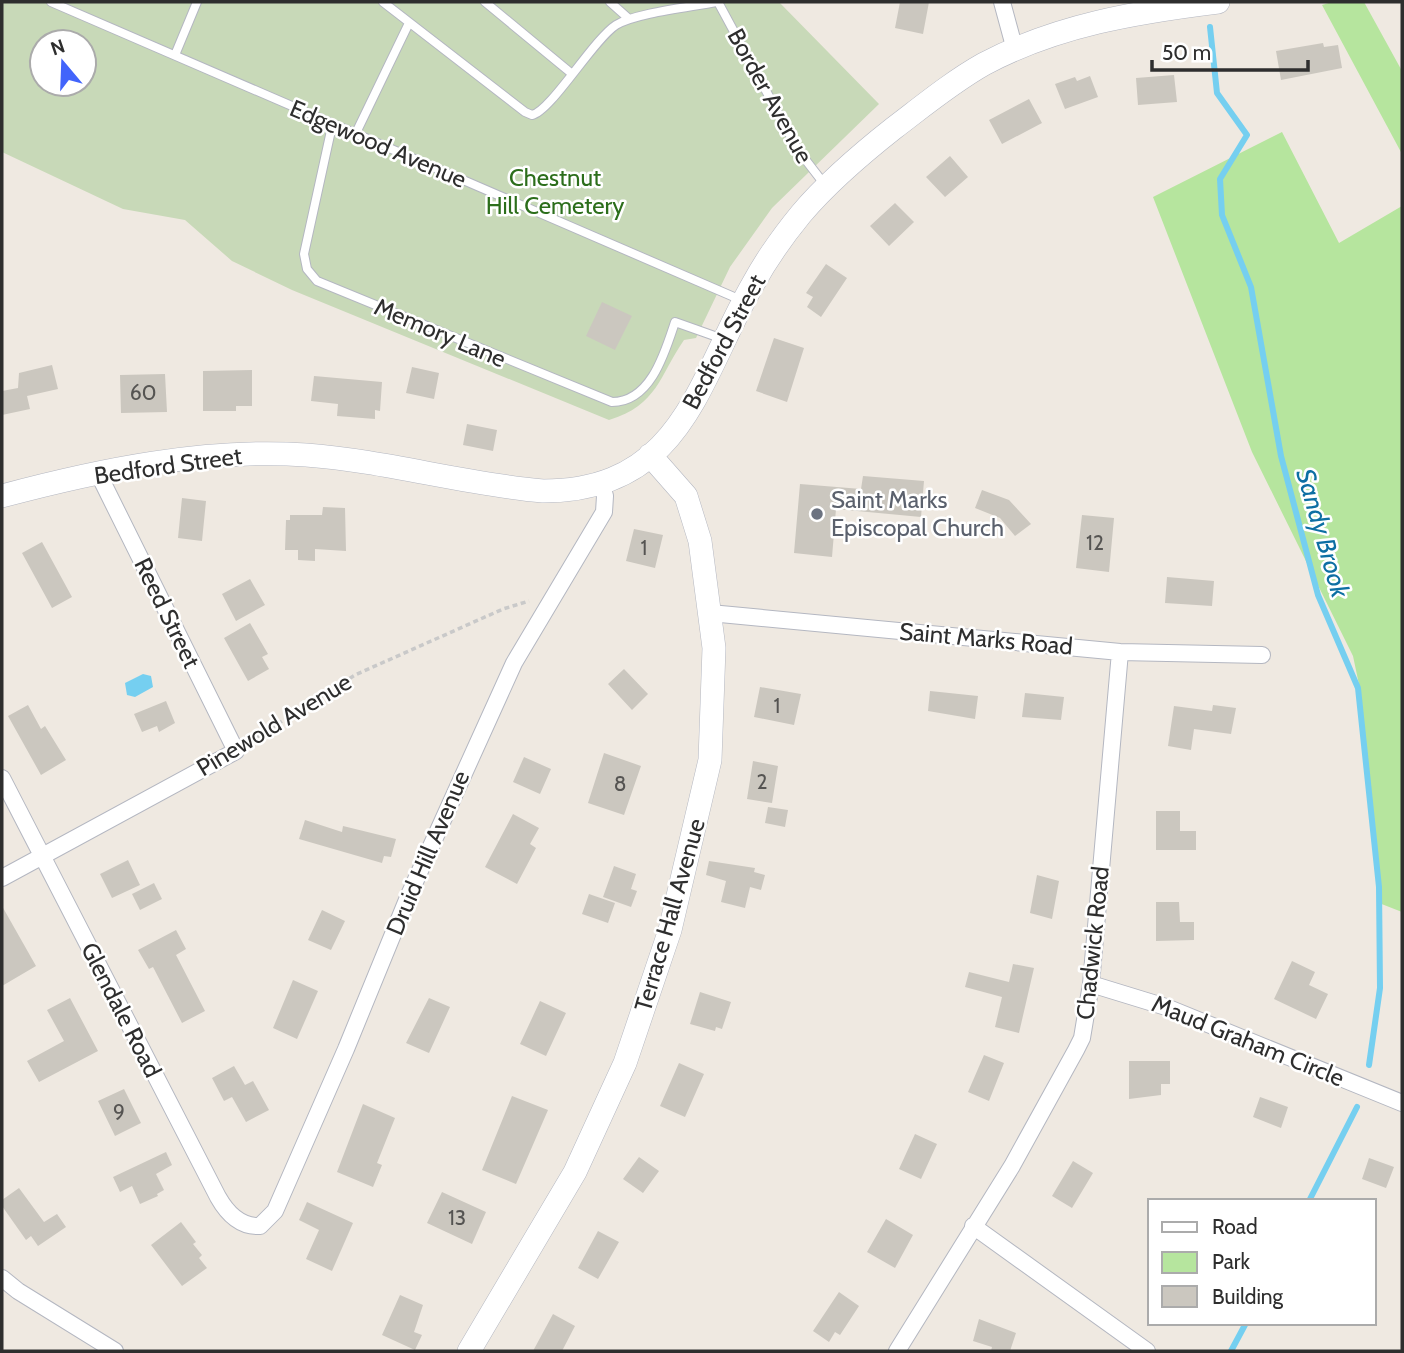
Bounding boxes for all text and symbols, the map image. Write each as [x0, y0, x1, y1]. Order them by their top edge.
street label: Border Avenue [722, 23, 819, 168]
north arrow [28, 28, 98, 98]
scale bar [1152, 28, 1308, 72]
text: N [48, 34, 68, 60]
text: 50 m [1162, 40, 1211, 65]
street label: Edgewood Avenue [286, 93, 471, 194]
park label: Chestnut Hill Cemetery [486, 163, 624, 220]
street label: Bedford Street [676, 269, 771, 414]
street label: Memory Lane [370, 292, 510, 373]
house number: 60 [130, 380, 156, 405]
street label: Bedford Street [92, 441, 243, 490]
water label: Sandy Brook [1289, 465, 1357, 602]
place label: Saint Marks Episcopal Church [831, 485, 1004, 542]
marker: Saint Marks Episcopal Church [809, 506, 825, 522]
house number: 12 [1086, 530, 1104, 555]
house number: 1 [641, 535, 647, 560]
street label: Reed Street [128, 553, 207, 673]
street label: Saint Marks Road [898, 616, 1074, 661]
street label: Pinewold Avenue [191, 667, 356, 782]
house number: 1 [774, 693, 780, 718]
street label: Druid Hill Avenue [380, 766, 475, 939]
house number: 2 [756, 769, 768, 794]
house number: 8 [614, 771, 626, 796]
street label: Terrace Hall Avenue [628, 815, 711, 1015]
street label: Chadwick Road [1070, 865, 1115, 1021]
street label: Glendale Road [75, 938, 168, 1082]
street label: Maud Graham Circle [1148, 989, 1349, 1092]
house number: 9 [113, 1099, 125, 1124]
legend [1148, 1199, 1376, 1325]
house number: 13 [448, 1205, 466, 1230]
text: Road [1212, 1214, 1258, 1239]
text: Park [1212, 1249, 1250, 1274]
text: Building [1212, 1284, 1284, 1309]

